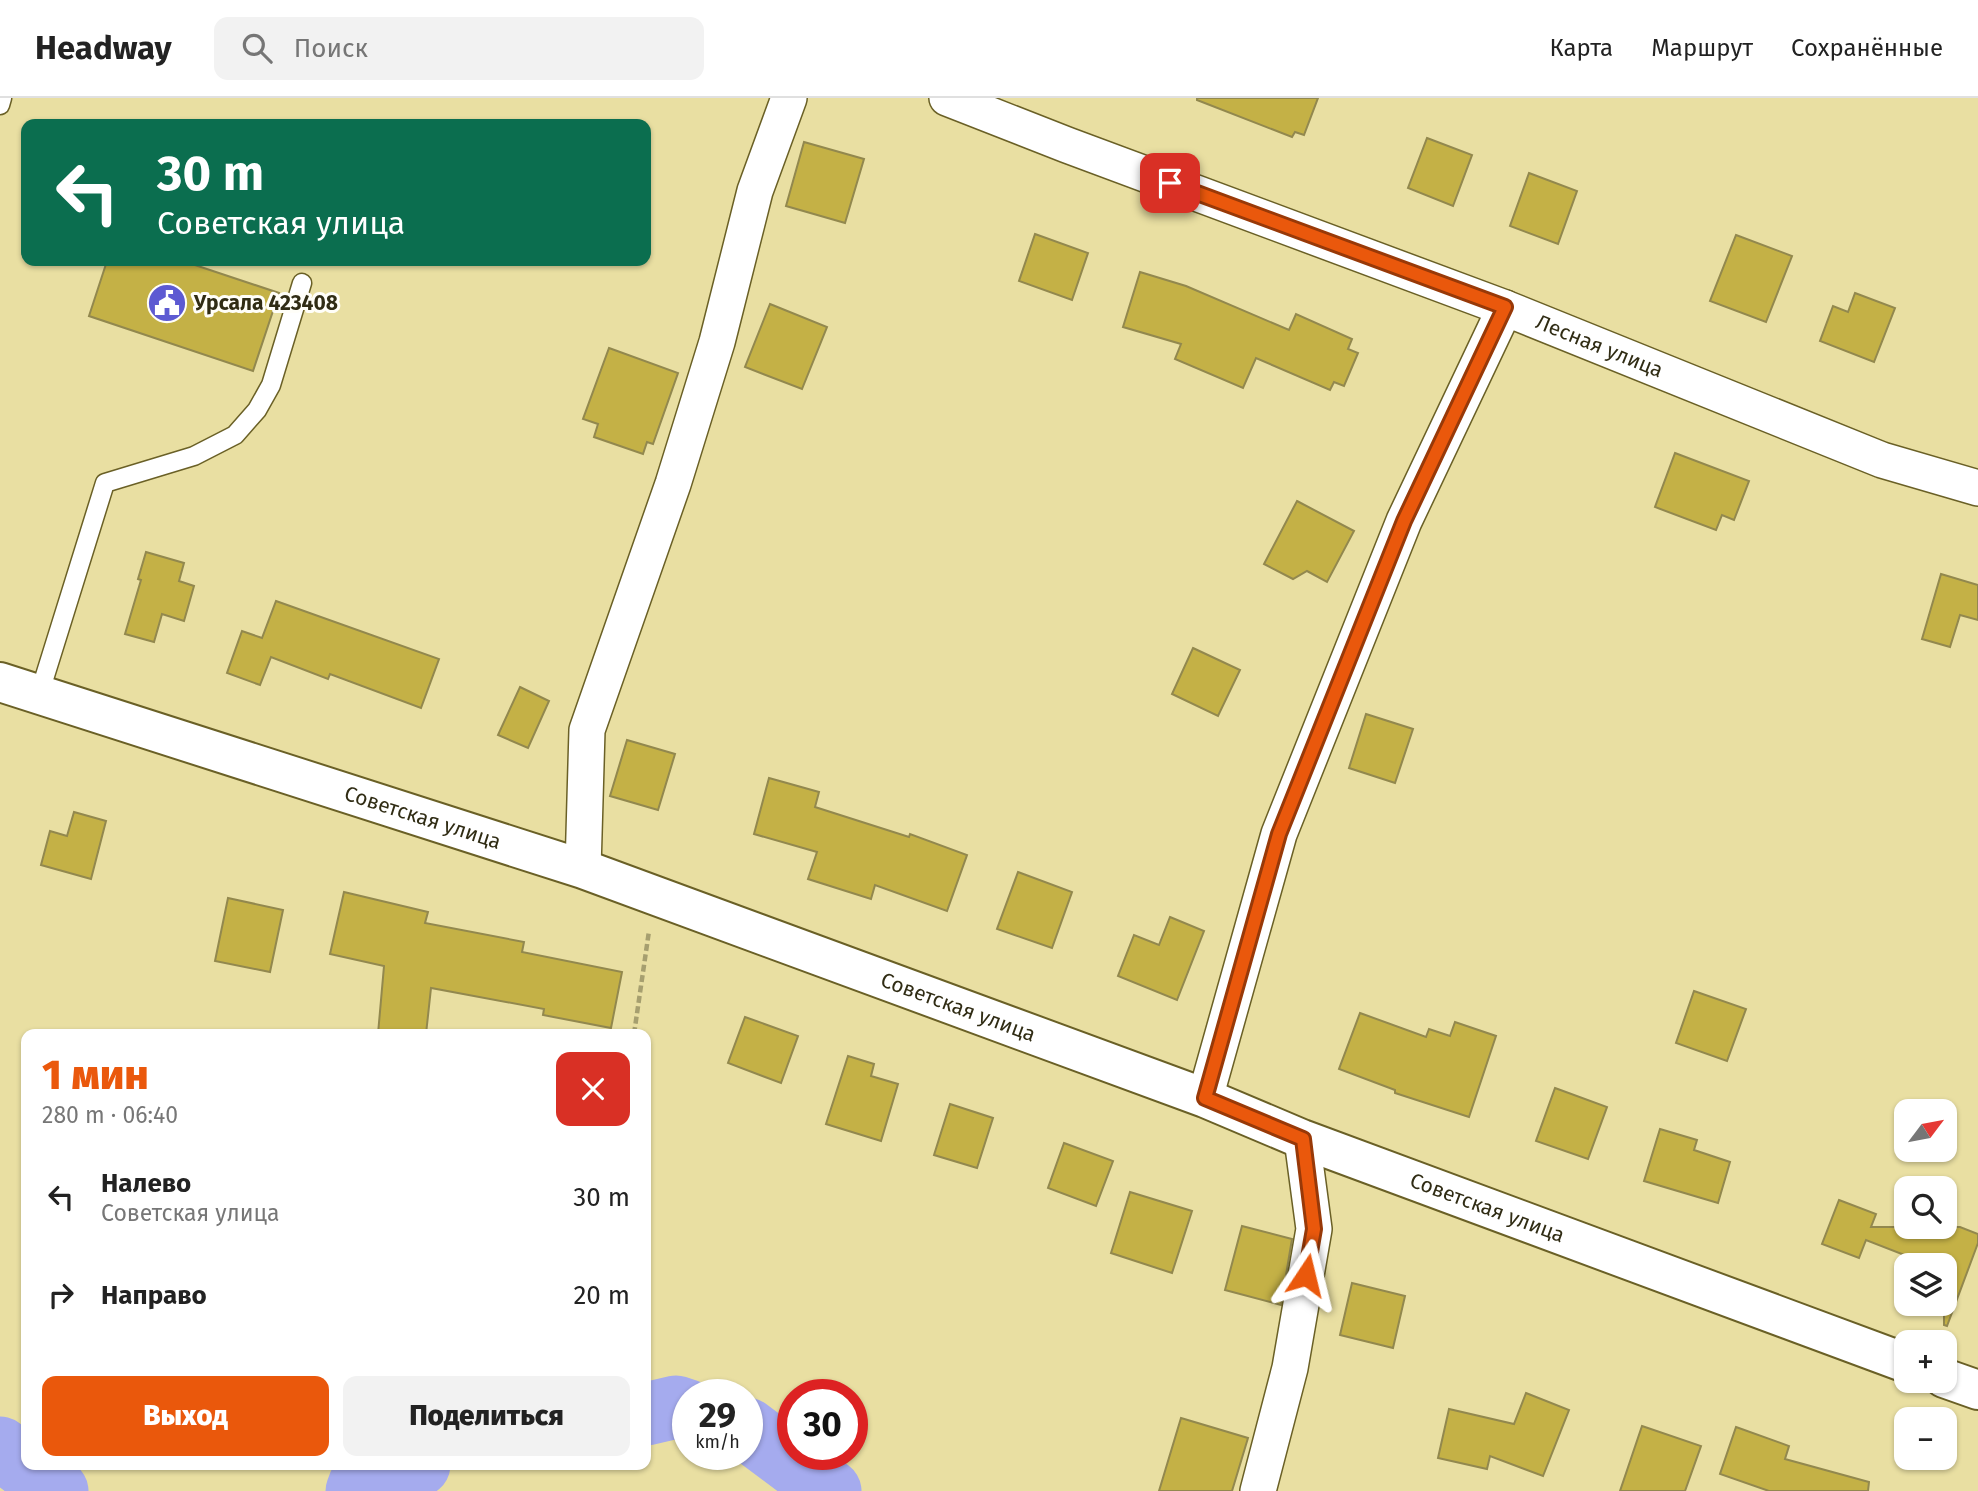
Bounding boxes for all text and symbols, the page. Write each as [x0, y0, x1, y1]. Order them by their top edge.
search box [214, 17, 704, 80]
text: Headway [35, 28, 172, 68]
icon: search [238, 29, 276, 67]
text: Поиск [294, 33, 368, 64]
text: Карта [1550, 34, 1613, 62]
text: Маршрут [1651, 34, 1753, 62]
text: Сохранённые [1791, 34, 1943, 62]
text: 30 m [157, 144, 264, 203]
icon: left [42, 147, 133, 238]
pin [1140, 153, 1200, 213]
icon: arrive [1151, 164, 1189, 202]
text: Советская улица [157, 204, 405, 242]
public building icon: Урсала 423408 [146, 282, 188, 324]
place label: Урсала 423408 [193, 290, 338, 316]
street label: Лесная улица [1532, 309, 1667, 383]
street label: Советская улица [341, 780, 504, 855]
street label: Советская улица [877, 967, 1039, 1047]
text: 1 мин [42, 1050, 149, 1100]
button: close [556, 1052, 630, 1126]
north arrow [1894, 1099, 1956, 1162]
map controls [1894, 1099, 1957, 1470]
text: 280 m · 06:40 [42, 1101, 178, 1129]
street label: Советская улица [1406, 1167, 1568, 1248]
text: Налево [101, 1168, 191, 1199]
button: search [1894, 1176, 1957, 1239]
icon: left [42, 1178, 80, 1216]
text: 30 m [573, 1182, 630, 1213]
text: Советская улица [101, 1199, 279, 1227]
position arrow [1269, 1238, 1343, 1312]
button: layers [1894, 1253, 1957, 1316]
icon: right [42, 1276, 80, 1314]
text: Направо [101, 1280, 207, 1311]
text: 20 m [573, 1280, 630, 1311]
button: + [1894, 1330, 1957, 1393]
button: Выход [42, 1376, 329, 1456]
button: Поделиться [343, 1376, 630, 1456]
speed limit sign: 30 [777, 1379, 868, 1470]
text: 29 [699, 1394, 736, 1436]
button: − [1894, 1407, 1957, 1470]
text: km/h [695, 1431, 740, 1453]

